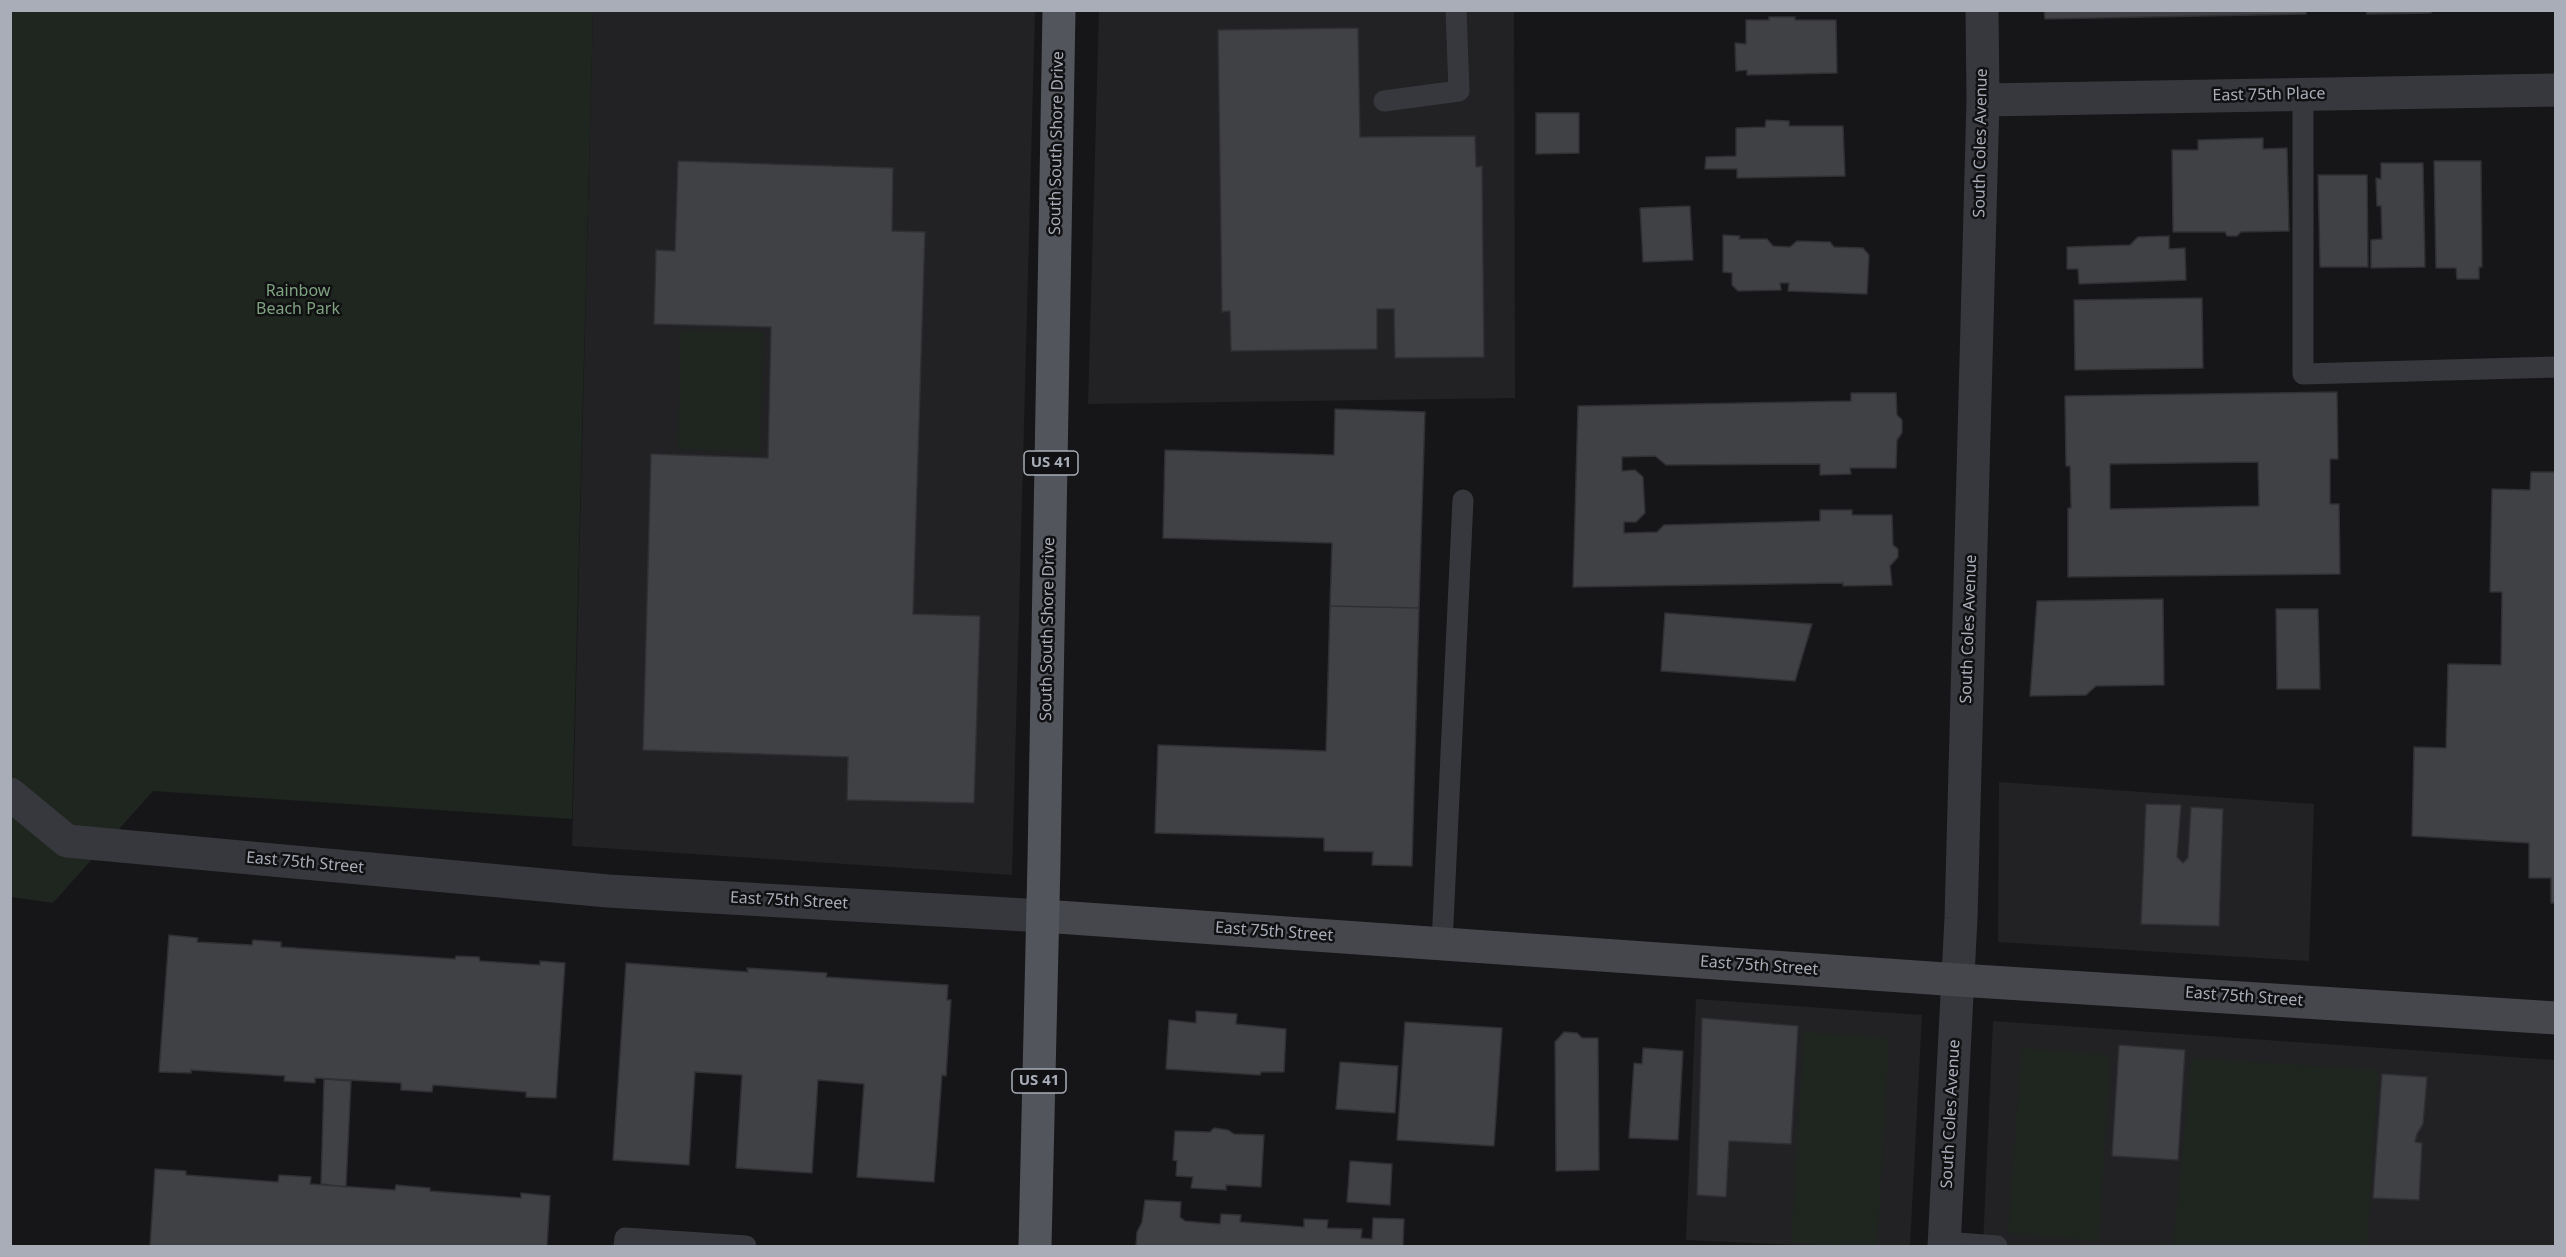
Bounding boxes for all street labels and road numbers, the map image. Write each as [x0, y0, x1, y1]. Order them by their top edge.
street label: South South Shore Drive [1046, 51, 1068, 235]
street label: South Coles Avenue [1970, 68, 1992, 218]
street label: East 75th Place [2212, 84, 2326, 106]
road number: US 41 [1024, 451, 1078, 475]
street label: South South Shore Drive [1037, 537, 1059, 721]
street label: South Coles Avenue [1957, 554, 1981, 704]
street label: East 75th Street [245, 848, 365, 878]
street label: East 75th Street [729, 888, 849, 914]
street label: East 75th Street [1214, 918, 1334, 946]
street label: East 75th Street [1699, 952, 1819, 980]
street label: East 75th Street [2184, 983, 2304, 1011]
street label: South Coles Avenue [1938, 1039, 1964, 1189]
road number: US 41 [1012, 1069, 1066, 1093]

